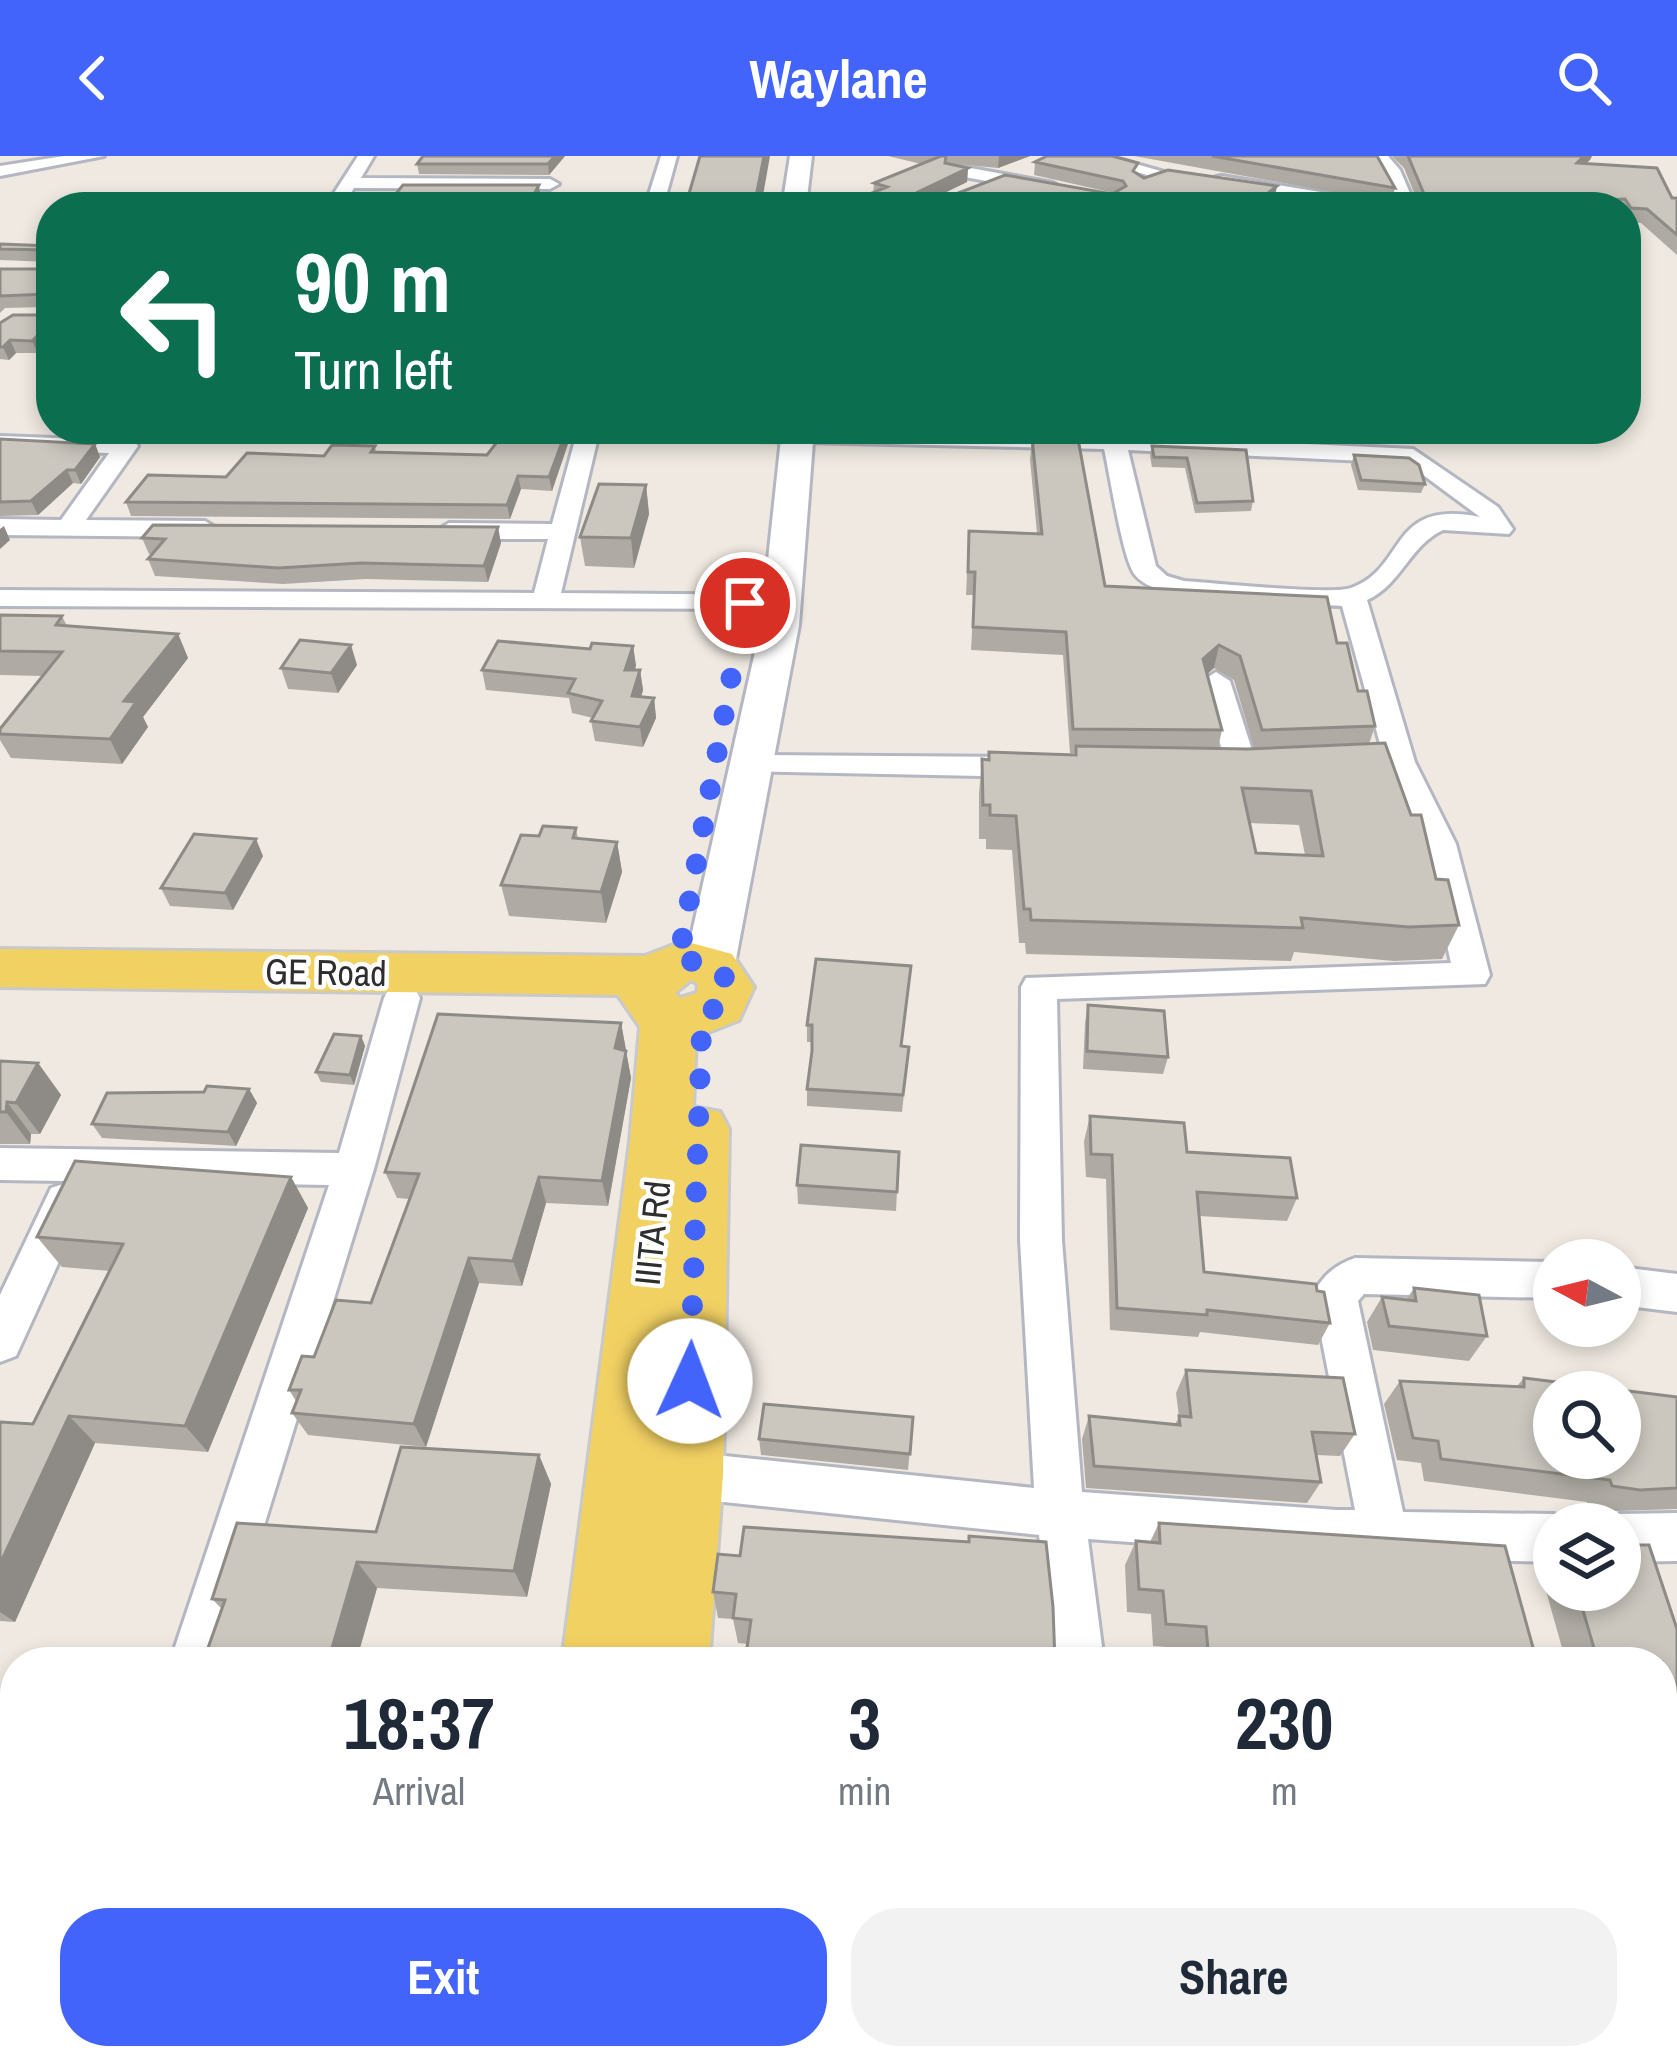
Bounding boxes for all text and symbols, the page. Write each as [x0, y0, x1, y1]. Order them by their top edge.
text: Waylane [749, 42, 928, 115]
icon: back [60, 45, 126, 111]
icon: search [1551, 45, 1617, 111]
text: 90 m [294, 225, 451, 338]
icon: left [96, 240, 252, 396]
text: Turn left [294, 333, 453, 406]
pin [694, 552, 796, 654]
icon: arrive [712, 570, 778, 636]
street label: GE Road [265, 947, 387, 997]
street label: IIITA Rd [623, 1179, 681, 1287]
north arrow [1533, 1239, 1641, 1347]
map controls [1533, 1239, 1641, 1611]
position arrow [627, 1318, 753, 1444]
button: search [1533, 1371, 1641, 1479]
button: layers [1533, 1503, 1641, 1611]
text: 18:37 [344, 1674, 495, 1771]
text: 3 [848, 1674, 881, 1771]
text: 230 [1235, 1674, 1333, 1771]
text: Arrival [373, 1765, 465, 1817]
text: min [838, 1765, 891, 1817]
text: m [1271, 1765, 1298, 1817]
button: Exit [60, 1908, 827, 2046]
button: Share [851, 1908, 1617, 2046]

